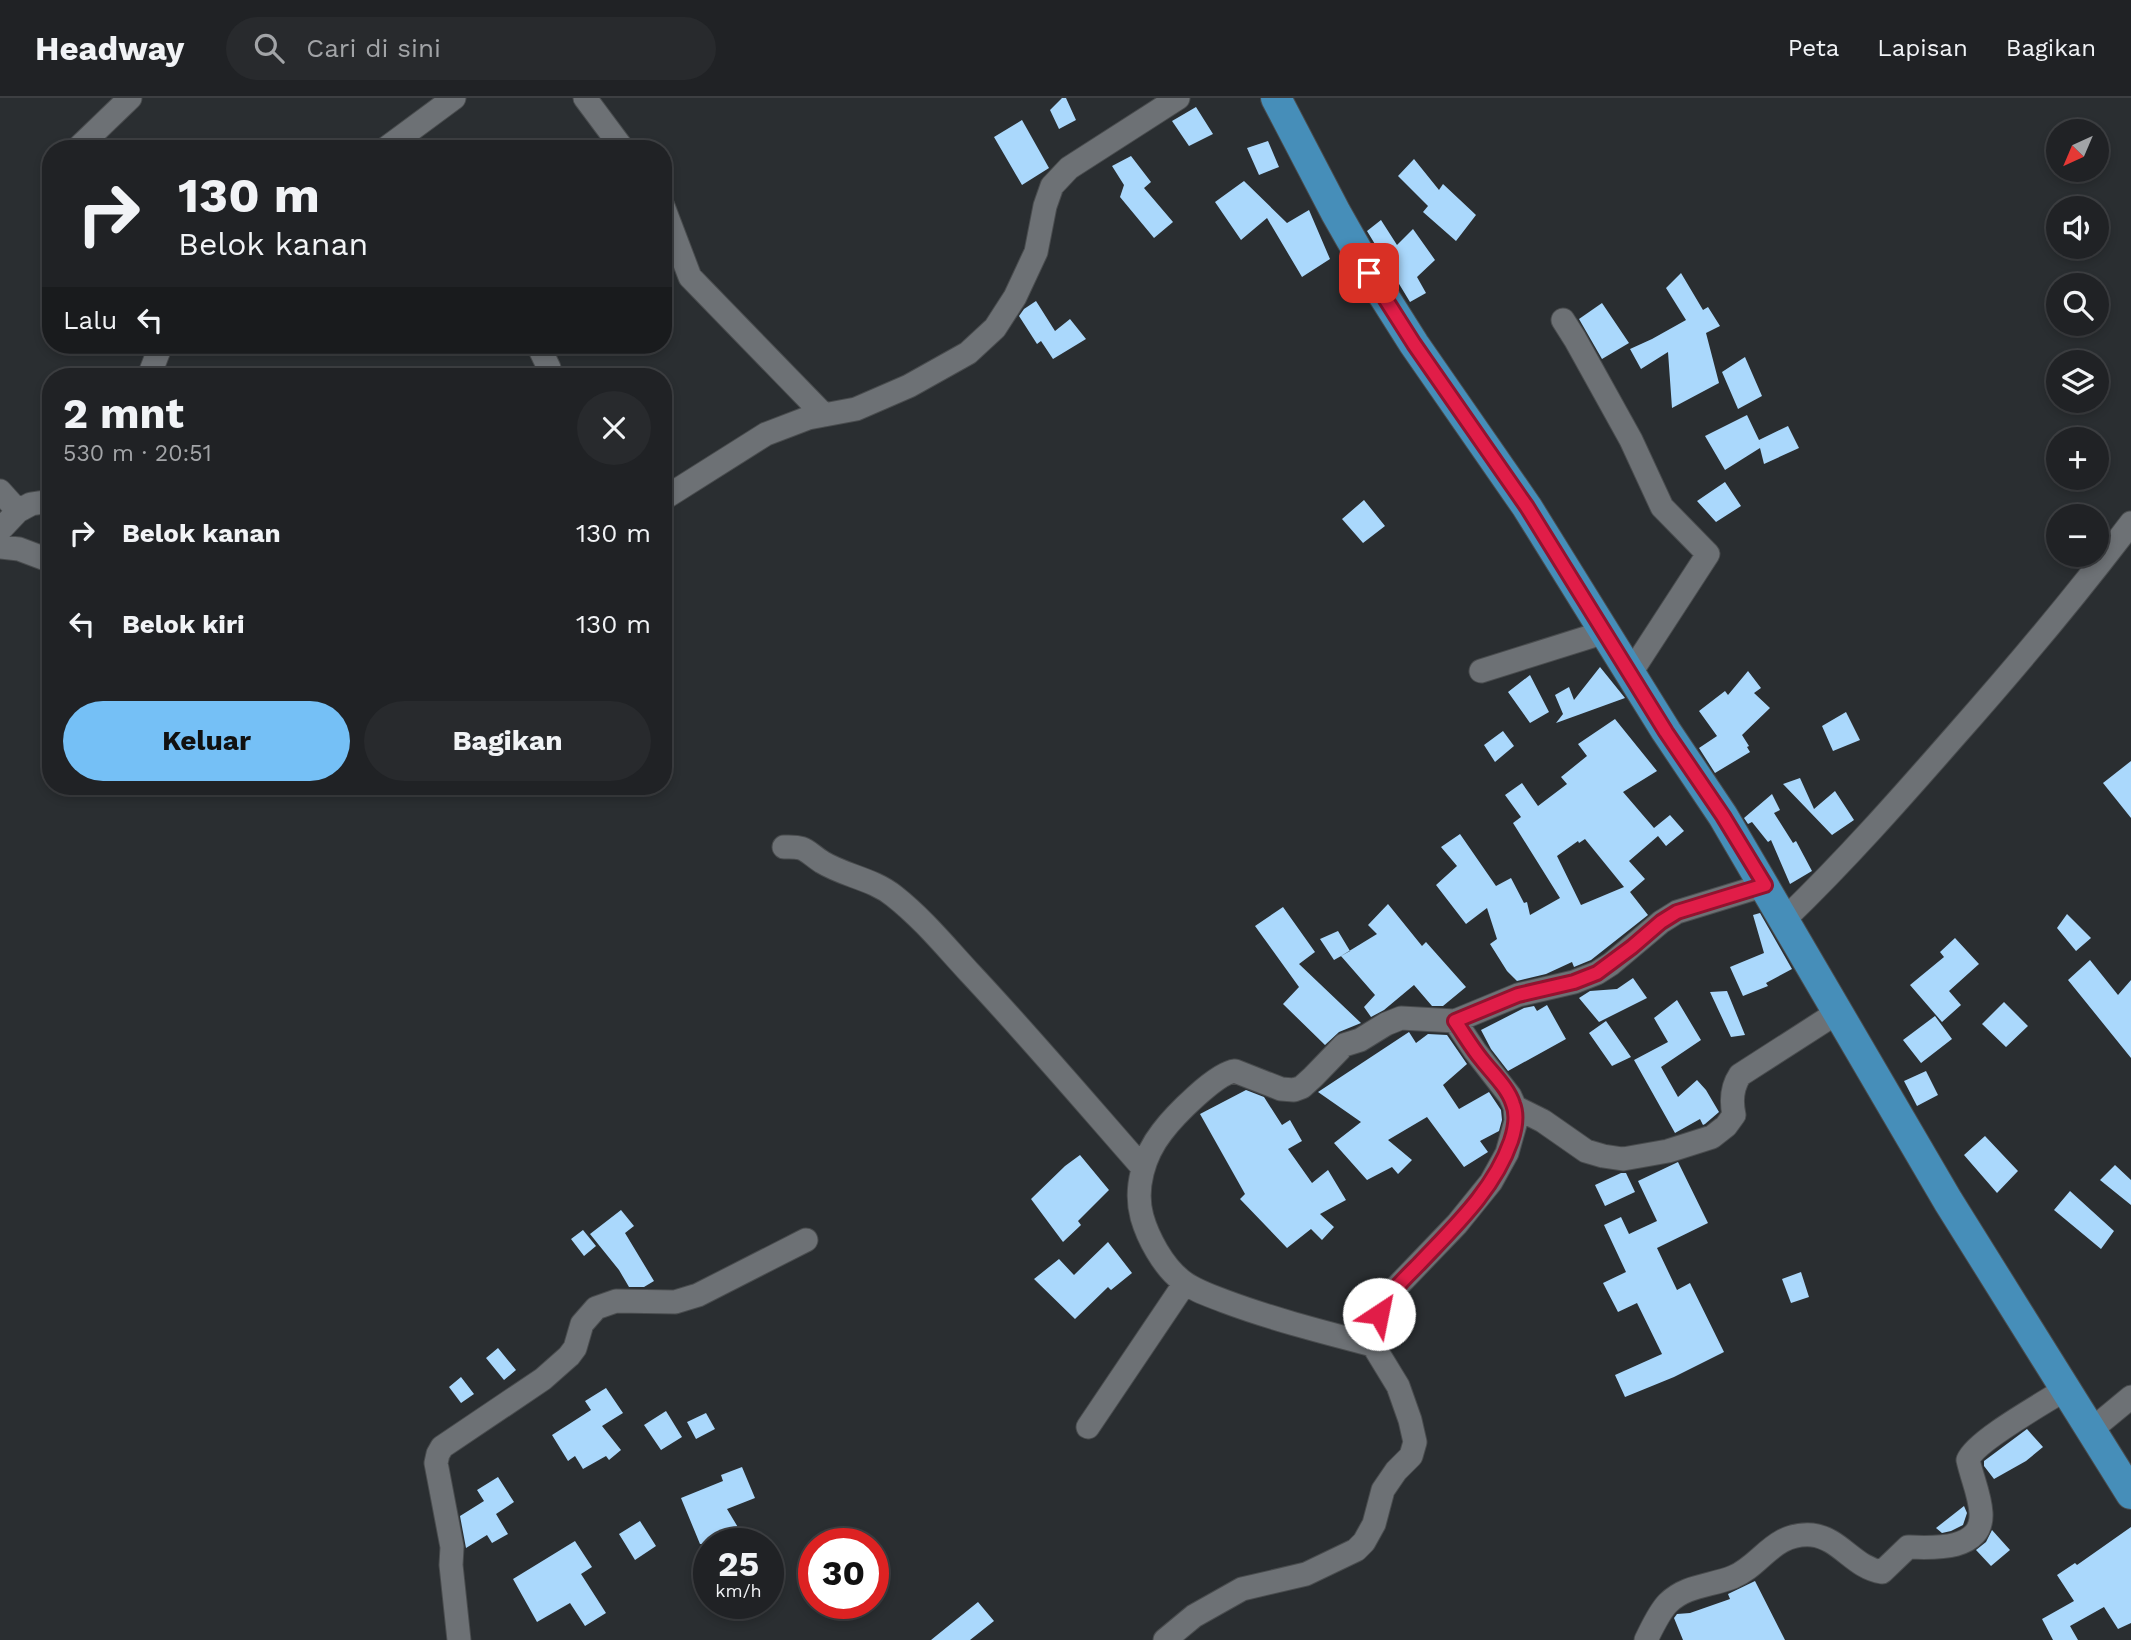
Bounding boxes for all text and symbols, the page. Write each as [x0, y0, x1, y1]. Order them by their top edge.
search box [226, 17, 716, 80]
text: Headway [35, 29, 184, 68]
icon: search [250, 29, 288, 67]
text: Cari di sini [306, 33, 441, 63]
text: Peta [1788, 34, 1839, 62]
text: Lapisan [1877, 34, 1968, 62]
text: Bagikan [2006, 34, 2096, 62]
north arrow [2046, 119, 2109, 182]
map controls [2046, 119, 2109, 567]
text: 130 m [178, 166, 320, 224]
icon: right [63, 168, 154, 259]
button: sound [2046, 196, 2109, 259]
text: Belok kanan [178, 225, 368, 263]
pin [1339, 243, 1399, 303]
icon: arrive [1350, 254, 1388, 292]
button: search [2046, 273, 2109, 336]
icon: left [131, 301, 169, 339]
text: Lalu [63, 305, 117, 335]
button: layers [2046, 350, 2109, 413]
text: 2 mnt [63, 389, 184, 438]
button: close [577, 391, 651, 465]
button: + [2046, 427, 2109, 490]
text: 530 m · 20:51 [63, 440, 212, 467]
button: − [2046, 504, 2109, 567]
icon: right [63, 514, 101, 552]
text: Belok kanan [122, 518, 281, 548]
text: 130 m [576, 518, 651, 548]
icon: left [63, 605, 101, 643]
text: Belok kiri [122, 609, 245, 639]
text: 130 m [576, 609, 651, 639]
button: Keluar [63, 701, 350, 781]
button: Bagikan [364, 701, 651, 781]
position arrow [1342, 1277, 1416, 1351]
speed limit sign: 30 [798, 1528, 889, 1619]
text: 25 [718, 1543, 759, 1585]
text: km/h [715, 1580, 762, 1601]

